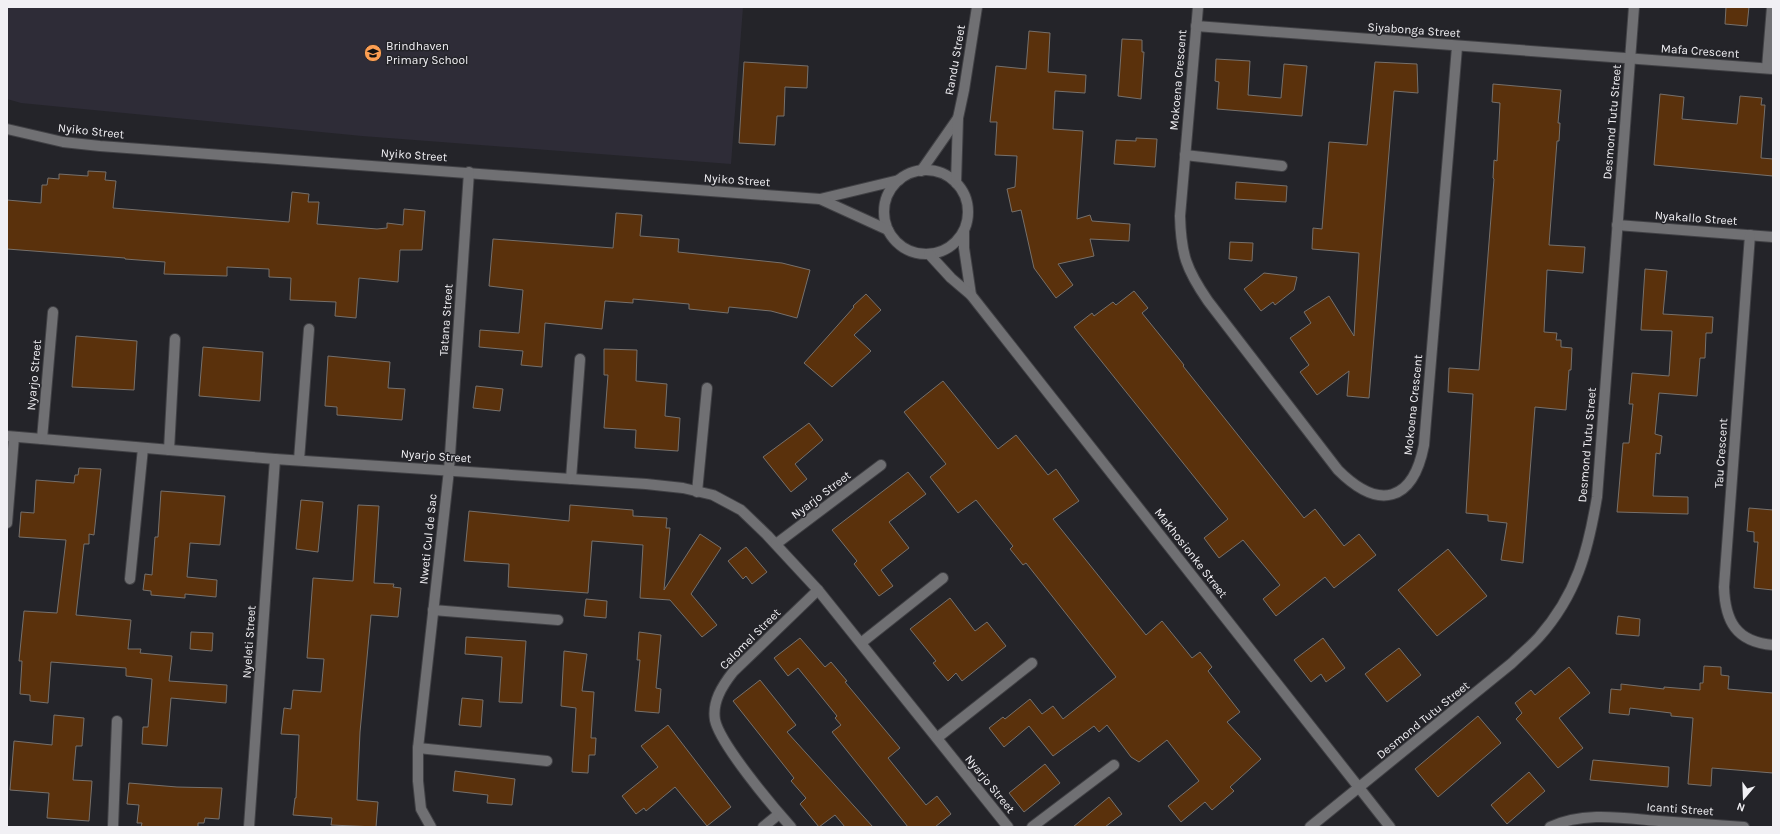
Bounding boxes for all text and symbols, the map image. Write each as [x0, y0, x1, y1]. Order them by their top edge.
street label: Siyabonga Street [1367, 20, 1461, 40]
street label: Randu Street [942, 23, 968, 96]
street label: Mokoena Crescent [1167, 29, 1189, 131]
place label: Brindhaven Primary School [386, 39, 468, 67]
street label: Mafa Crescent [1660, 41, 1740, 61]
school or university icon: Brindhaven Primary School [363, 43, 383, 63]
street label: Desmond Tutu Street [1600, 63, 1624, 180]
street label: Nyiko Street [57, 121, 125, 141]
street label: Nyiko Street [380, 146, 448, 164]
street label: Nyiko Street [703, 171, 771, 189]
street label: Nyakallo Street [1654, 208, 1738, 228]
street label: Tatana Street [436, 283, 456, 357]
street label: Nyarjo Street [24, 339, 44, 411]
street label: Mokoena Crescent [1401, 353, 1425, 456]
street label: Desmond Tutu Street [1575, 386, 1599, 503]
street label: Tau Crescent [1712, 417, 1730, 488]
street label: Nyarjo Street [400, 447, 472, 465]
street label: Nyarjo Street [788, 468, 854, 522]
street label: Nweti Cul de Sac [416, 493, 440, 585]
street label: Makhosionke Street [1152, 505, 1231, 601]
street label: Nyeleti Street [239, 604, 259, 679]
street label: Calomel Street [717, 605, 784, 672]
street label: Desmond Tutu Street [1374, 678, 1473, 762]
street label: Nyarjo Street [962, 752, 1018, 816]
north arrow [1724, 778, 1764, 818]
street label: Icanti Street [1646, 800, 1715, 818]
text: N [1735, 800, 1747, 814]

